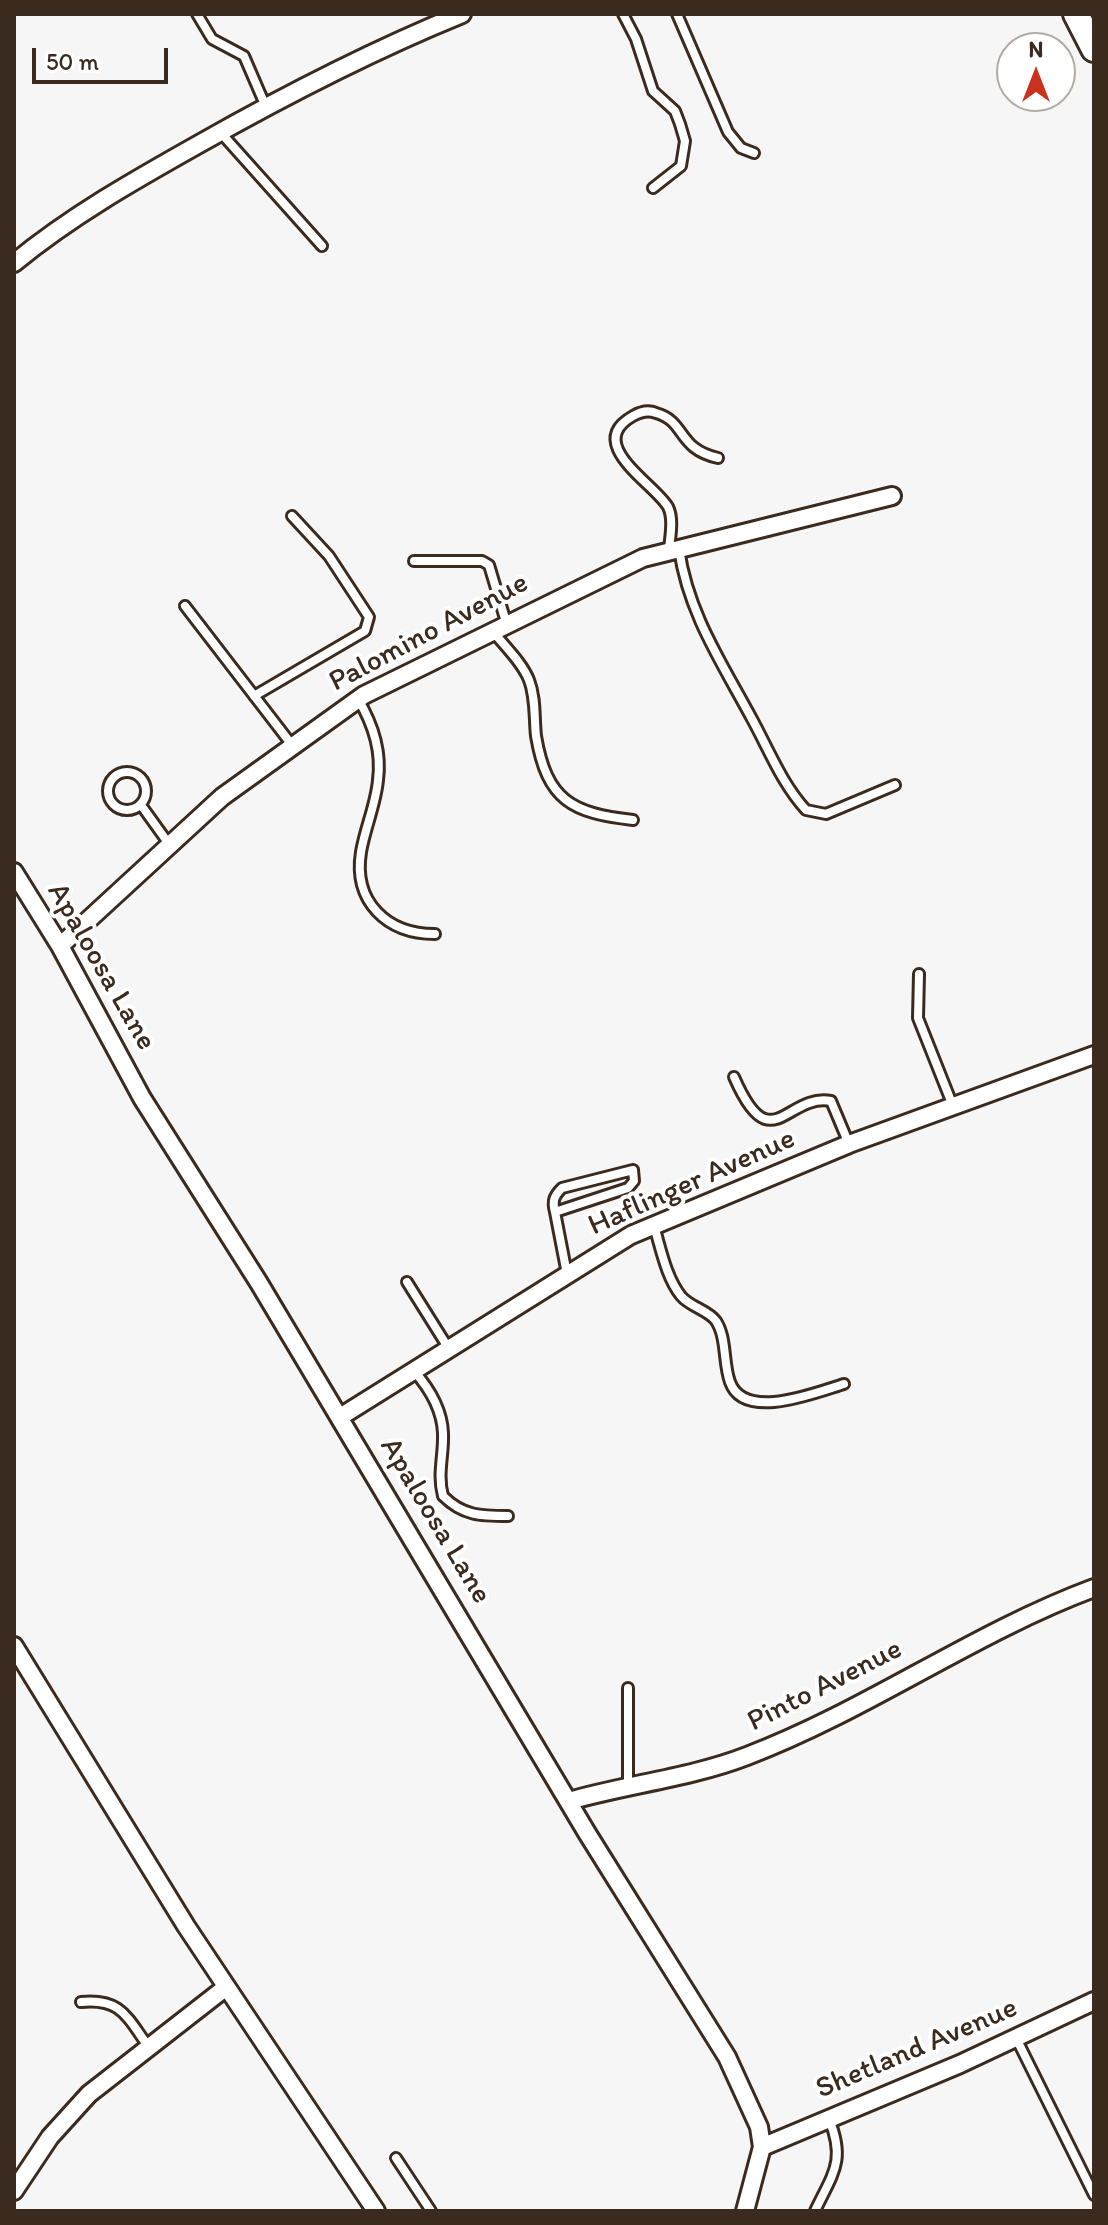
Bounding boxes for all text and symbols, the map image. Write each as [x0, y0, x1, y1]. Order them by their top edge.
scale bar [36, 32, 172, 82]
north arrow [996, 32, 1076, 112]
text: N [1029, 36, 1043, 63]
text: 50 m [46, 47, 99, 76]
street label: Palomino Avenue [323, 565, 535, 701]
street label: Apaloosa Lane [39, 877, 163, 1057]
street label: Haflinger Avenue [583, 1121, 801, 1245]
street label: Apaloosa Lane [371, 1431, 499, 1611]
street label: Pinto Avenue [742, 1632, 908, 1740]
street label: Shetland Avenue [811, 1990, 1023, 2108]

